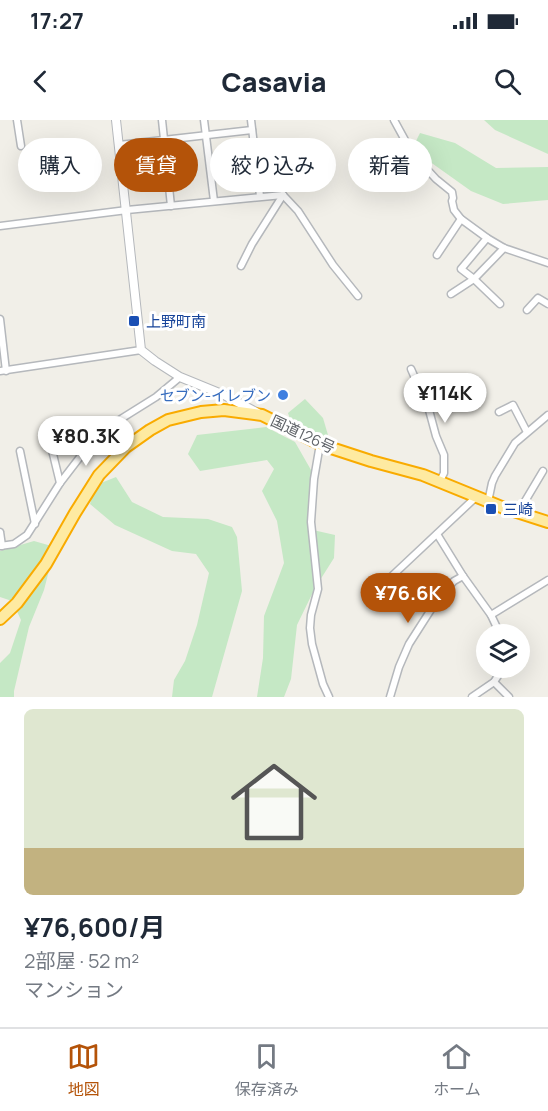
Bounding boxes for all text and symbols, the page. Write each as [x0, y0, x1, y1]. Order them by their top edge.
text: 17:27 [30, 6, 84, 36]
text: Casavia [222, 63, 326, 100]
icon: back [24, 65, 57, 98]
icon: search [491, 65, 524, 98]
chip: 購入 [18, 138, 102, 192]
chip: 賃貸 [114, 138, 198, 192]
chip: 絞り込み [210, 138, 336, 192]
chip: 新着 [348, 138, 432, 192]
place label: 上野町南 [146, 311, 206, 332]
marker: 上野町南 [127, 314, 141, 328]
pin: ¥114K [403, 373, 487, 424]
text: ¥114K [418, 379, 472, 406]
place label: セブン-イレブン [160, 385, 271, 406]
marker: セブン-イレブン [276, 388, 290, 402]
street label: 国道126号 [267, 410, 339, 458]
pin: ¥80.3K [37, 416, 135, 467]
text: ¥80.3K [52, 422, 120, 449]
place label: 三崎 [503, 499, 533, 520]
marker: 三崎 [484, 502, 498, 516]
pin: ¥76.6K [359, 573, 457, 624]
text: ¥76.6K [375, 579, 441, 606]
map controls [476, 624, 530, 678]
button: layers [476, 624, 530, 678]
icon: home [220, 748, 328, 856]
text: ¥76,600/月 [24, 909, 165, 945]
text: 2部屋 · 52 m² [24, 947, 139, 974]
text: マンション [24, 976, 124, 1003]
tab: 地図 [67, 1040, 100, 1100]
tab: 保存済み [235, 1040, 299, 1100]
tab: ホーム [433, 1040, 481, 1100]

